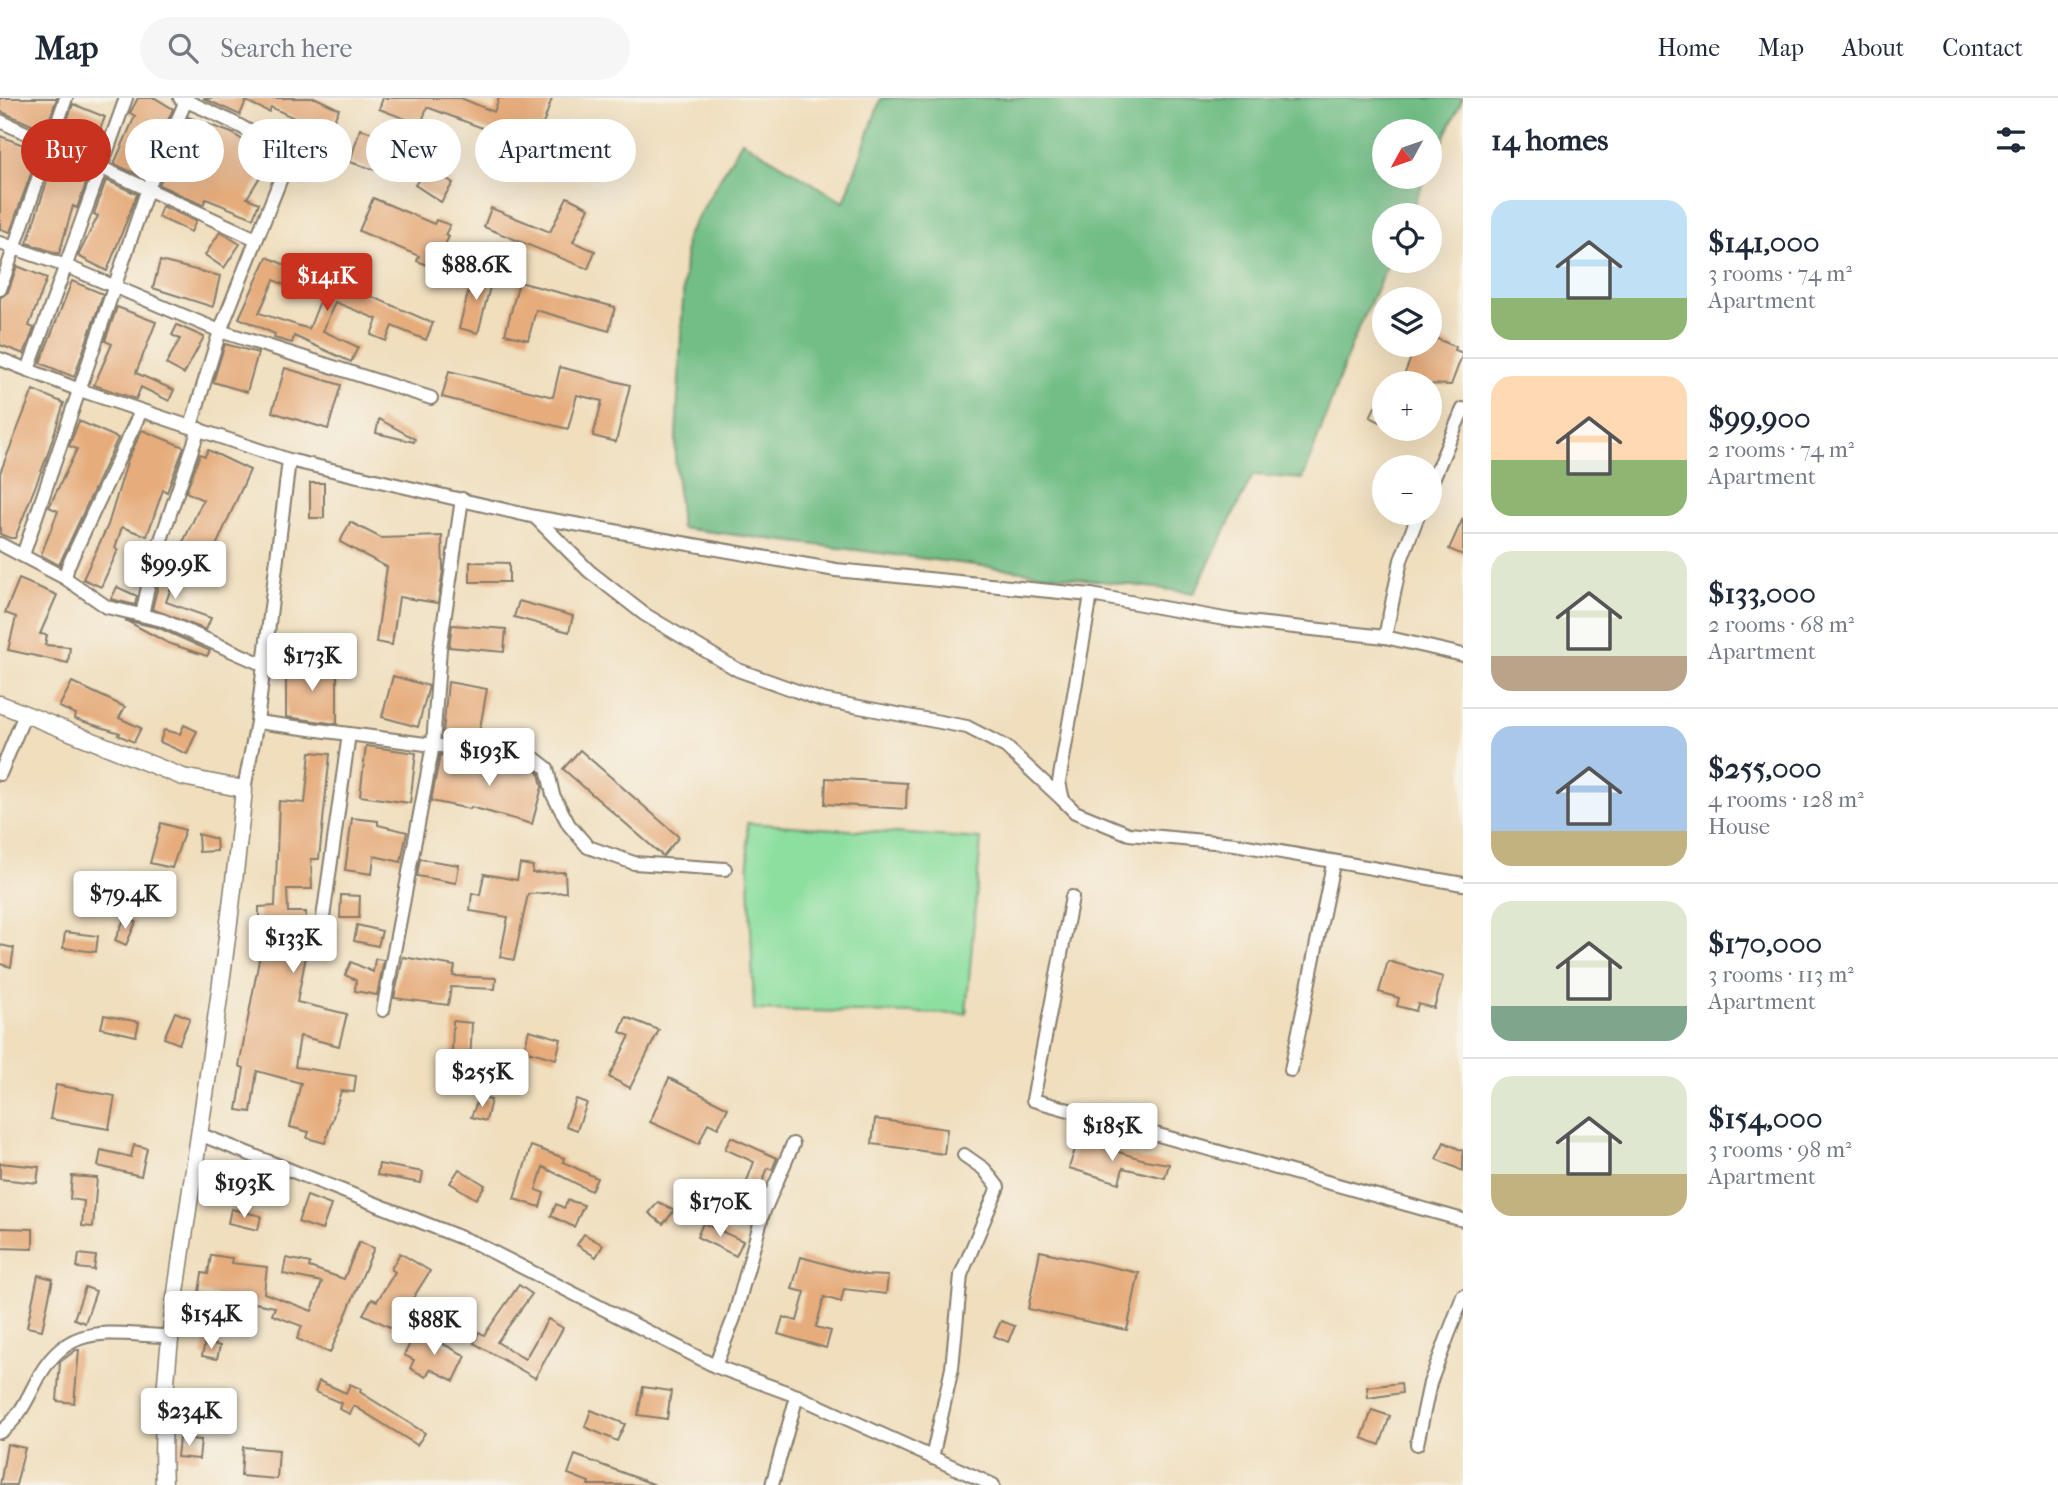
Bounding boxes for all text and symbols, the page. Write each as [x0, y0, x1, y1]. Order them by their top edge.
search box [140, 17, 630, 80]
text: Map [35, 29, 98, 68]
icon: search [164, 29, 202, 67]
text: Search here [220, 33, 352, 64]
text: Home [1658, 34, 1720, 62]
text: Map [1758, 34, 1804, 62]
text: About [1842, 34, 1904, 62]
text: Contact [1942, 34, 2023, 62]
chip: Buy [21, 119, 111, 182]
chip: Rent [125, 119, 224, 182]
chip: Filters [238, 119, 352, 182]
chip: New [366, 119, 461, 182]
chip: Apartment [475, 119, 636, 182]
north arrow [1372, 119, 1442, 189]
map controls [1372, 119, 1442, 525]
icon: filters [1992, 121, 2030, 159]
text: 14 homes [1491, 123, 1608, 158]
button: locate [1372, 203, 1442, 273]
text: $141,000 [1708, 225, 1820, 260]
icon: home [1547, 228, 1631, 312]
pin: $88.6K [419, 242, 533, 302]
text: $88.6K [441, 251, 511, 278]
pin: $141K [278, 254, 376, 313]
text: 3 rooms · 74 m² [1708, 260, 1852, 287]
text: $141K [297, 262, 357, 289]
button: layers [1372, 287, 1442, 357]
text: Apartment [1708, 287, 1816, 314]
button: + [1372, 371, 1442, 441]
text: $99,900 [1708, 401, 1810, 436]
icon: home [1547, 404, 1631, 488]
text: 2 rooms · 74 m² [1708, 436, 1854, 463]
button: − [1372, 455, 1442, 525]
text: Apartment [1708, 463, 1816, 490]
pin: $99.9K [118, 542, 232, 601]
text: $99.9K [140, 550, 210, 577]
text: $133,000 [1708, 576, 1816, 611]
icon: home [1547, 579, 1631, 663]
text: 2 rooms · 68 m² [1708, 611, 1854, 638]
pin: $173K [263, 634, 361, 693]
text: Apartment [1708, 638, 1816, 665]
text: $173K [283, 642, 341, 669]
pin: $193K [440, 728, 538, 788]
text: $193K [459, 737, 519, 764]
text: $255,000 [1708, 751, 1822, 786]
icon: home [1547, 754, 1631, 838]
text: 4 rooms · 128 m² [1708, 786, 1864, 813]
text: House [1708, 813, 1770, 840]
pin: $79.4K [68, 872, 182, 931]
text: $79.4K [89, 880, 161, 907]
pin: $133K [244, 916, 342, 975]
text: $133K [265, 924, 321, 951]
text: $170,000 [1708, 926, 1822, 961]
icon: home [1547, 929, 1631, 1013]
text: 3 rooms · 113 m² [1708, 961, 1854, 988]
text: Apartment [1708, 988, 1816, 1015]
pin: $255K [433, 1049, 531, 1109]
text: $255K [452, 1058, 512, 1085]
text: $154,000 [1708, 1101, 1822, 1136]
pin: $185K [1063, 1104, 1161, 1163]
icon: home [1547, 1104, 1631, 1188]
text: $185K [1082, 1112, 1142, 1139]
text: 3 rooms · 98 m² [1708, 1136, 1852, 1163]
pin: $193K [195, 1160, 293, 1220]
text: Apartment [1708, 1163, 1816, 1190]
text: $193K [214, 1169, 274, 1196]
pin: $170K [671, 1180, 769, 1239]
text: $170K [689, 1188, 751, 1215]
pin: $154K [162, 1292, 260, 1351]
pin: $88K [393, 1298, 475, 1357]
text: $154K [180, 1300, 242, 1327]
text: $88K [408, 1306, 460, 1333]
pin: $234K [140, 1388, 238, 1448]
text: $234K [157, 1397, 221, 1424]

